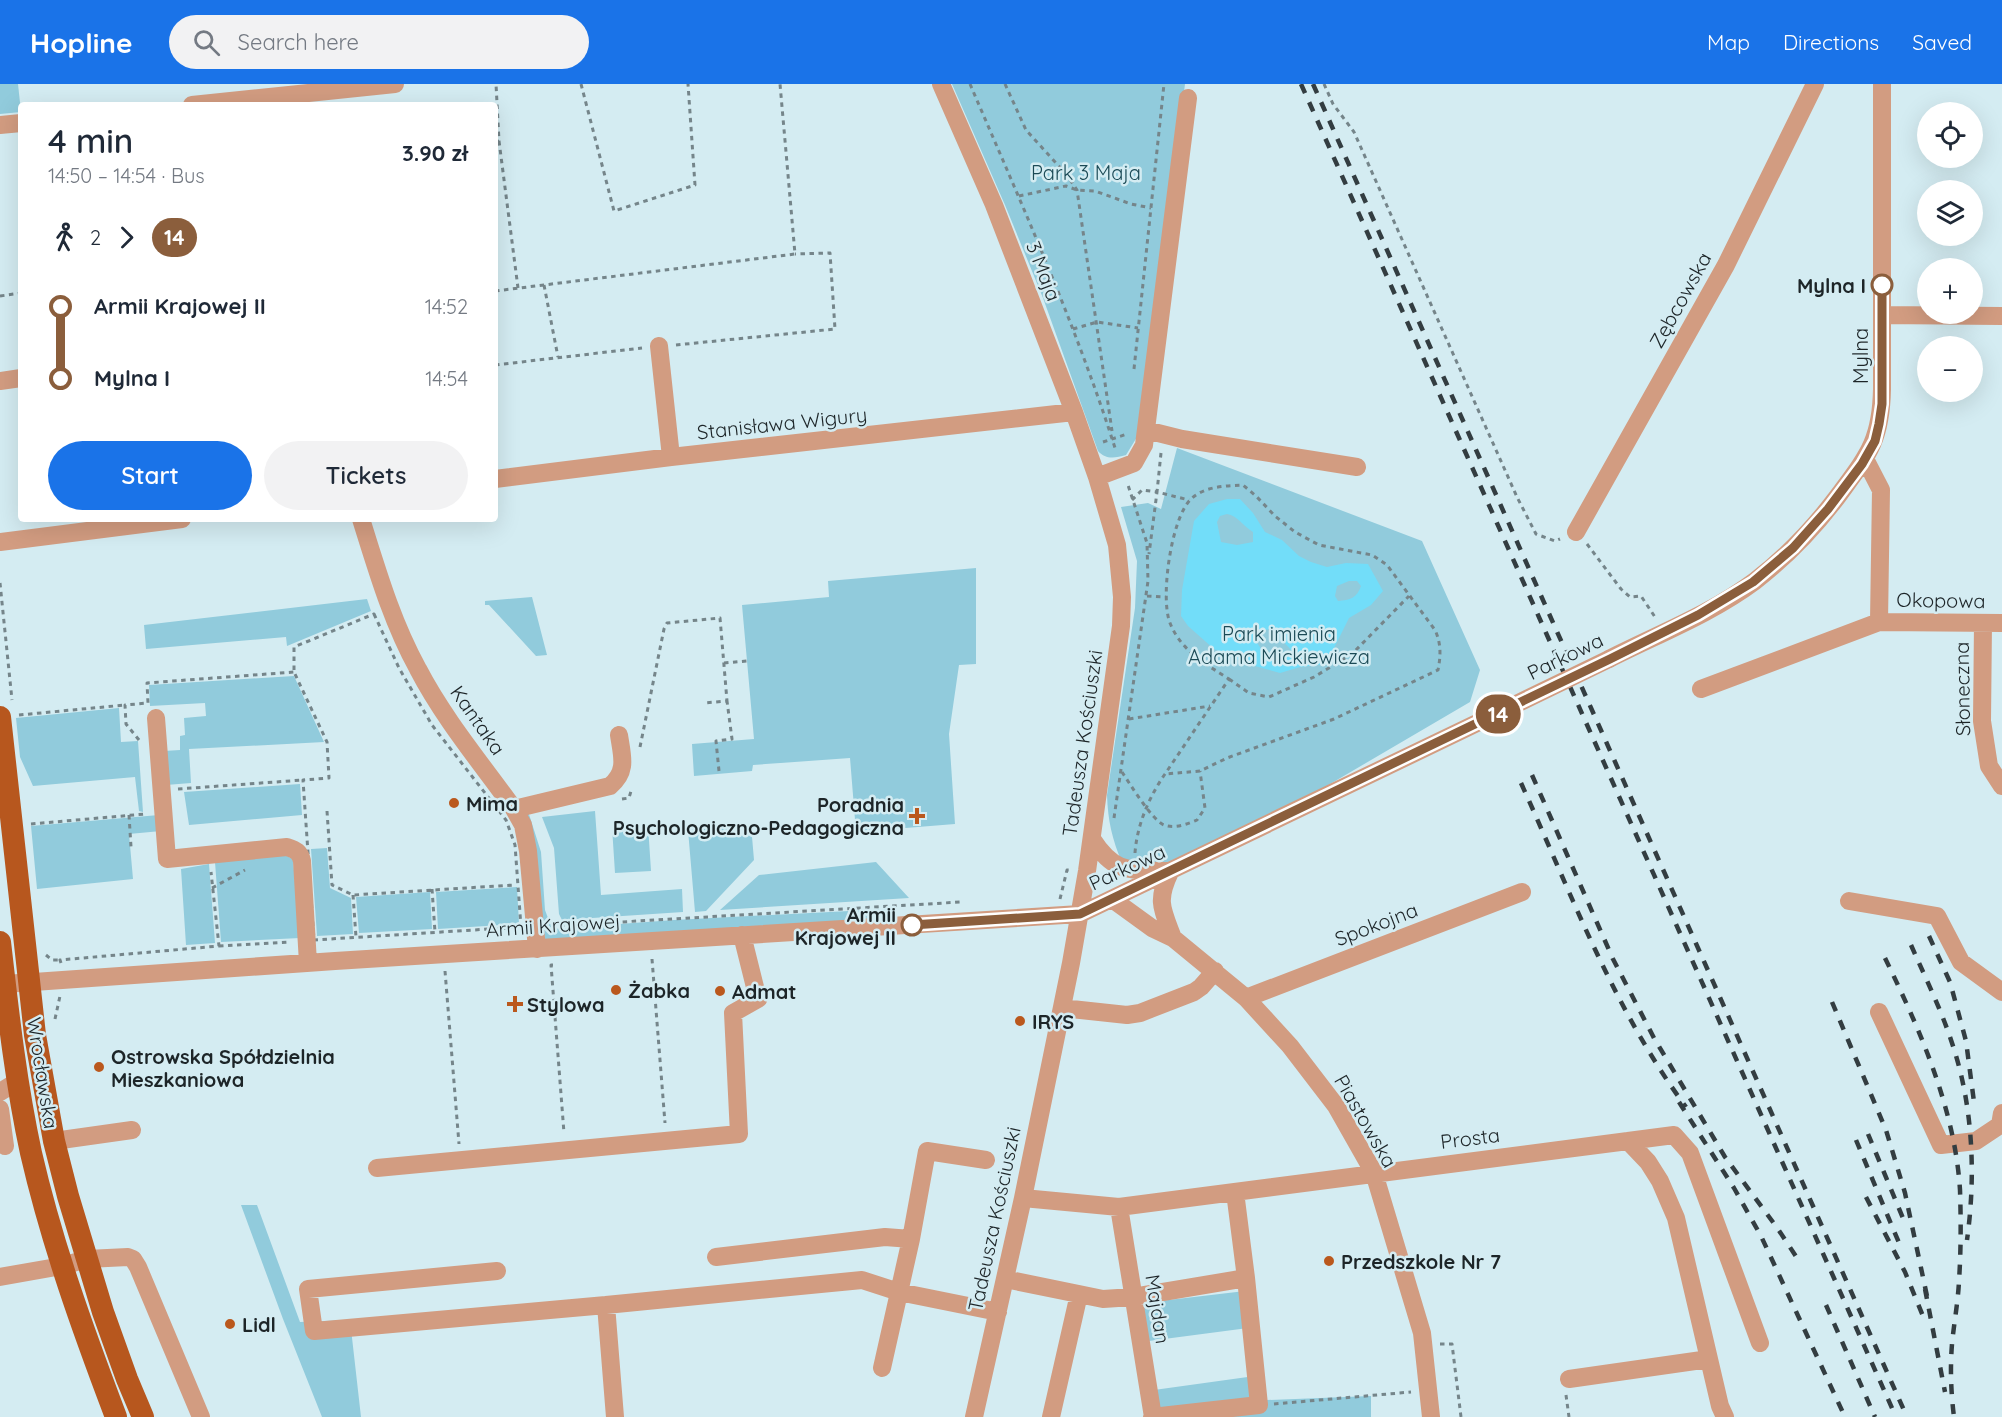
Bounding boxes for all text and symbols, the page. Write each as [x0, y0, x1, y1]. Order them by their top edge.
search box [169, 15, 589, 69]
text: Hopline [30, 25, 133, 60]
icon: search [190, 26, 223, 59]
text: Search here [238, 28, 359, 56]
text: Map [1707, 29, 1750, 55]
text: Directions [1783, 29, 1879, 55]
text: Saved [1912, 29, 1972, 55]
map controls [1917, 102, 1983, 402]
button: locate [1917, 102, 1983, 168]
text: 4 min [48, 120, 133, 161]
text: 3.90 zł [402, 139, 468, 167]
park label: Park 3 Maja [1031, 160, 1141, 185]
text: 14:50 – 14:54 · Bus [48, 163, 205, 188]
button: layers [1917, 180, 1983, 246]
icon: walk [48, 221, 81, 254]
icon: forward [110, 221, 143, 254]
text: 14 [164, 224, 185, 250]
text: 2 [90, 225, 101, 250]
street label: 3 Maja [1021, 238, 1067, 304]
street label: Zębcowska [1643, 248, 1717, 352]
button: + [1917, 258, 1983, 324]
place label: Mylna I [1797, 273, 1866, 298]
marker: Mylna I [1871, 274, 1893, 296]
text: Armii Krajowej II [94, 292, 266, 320]
text: 14:52 [425, 294, 468, 319]
street label: Mylna [1848, 328, 1873, 384]
button: − [1917, 336, 1983, 402]
text: Mylna I [94, 364, 170, 392]
text: 14:54 [425, 366, 468, 391]
street label: Stanisława Wigury [696, 402, 868, 444]
button: Start [48, 441, 252, 510]
button: Tickets [264, 441, 468, 510]
street label: Okopowa [1896, 587, 1986, 613]
park label: Park imienia Adama Mickiewicza [1188, 621, 1370, 669]
street label: Parkowa [1523, 627, 1607, 685]
street label: Słoneczna [1949, 642, 1975, 736]
street label: Tadeusza Kościuszki [1057, 648, 1107, 838]
street label: Kantaka [445, 681, 511, 759]
line badge: 14 [1471, 694, 1525, 734]
text: 14 [1488, 701, 1508, 727]
place label: Mima [466, 791, 518, 816]
place label: Poradnia Psychologiczno-Pedagogiczna [613, 792, 904, 840]
marker: Mima [447, 796, 461, 810]
marker: Poradnia Psychologiczno-Pedagogiczna [908, 807, 926, 825]
street label: Parkowa [1085, 839, 1169, 895]
street label: Spokojna [1331, 897, 1421, 951]
place label: Armii Krajowej II [795, 902, 896, 950]
street label: Armii Krajowej [485, 908, 621, 942]
marker: Armii Krajowej II [901, 914, 923, 936]
place label: Żabka [628, 978, 690, 1003]
place label: Admat [732, 979, 797, 1004]
marker: Żabka [609, 983, 623, 997]
marker: Admat [713, 984, 727, 998]
place label: Stylowa [527, 992, 605, 1017]
marker: Stylowa [508, 997, 522, 1011]
place label: IRYS [1032, 1009, 1074, 1034]
marker: IRYS [1013, 1014, 1027, 1028]
street label: Wrocławska [22, 1015, 64, 1131]
place label: Ostrowska Spółdzielnia Mieszkaniowa [111, 1044, 335, 1092]
marker: Ostrowska Spółdzielnia Mieszkaniowa [92, 1060, 106, 1074]
street label: Piastowska [1329, 1070, 1403, 1172]
street label: Prosta [1439, 1122, 1501, 1154]
street label: Tadeusza Kościuszki [962, 1124, 1026, 1314]
place label: Przedszkole Nr 7 [1341, 1249, 1501, 1274]
marker: Przedszkole Nr 7 [1322, 1254, 1336, 1268]
street label: Majdan [1140, 1273, 1176, 1345]
place label: Lidl [242, 1312, 276, 1337]
marker: Lidl [223, 1317, 237, 1331]

